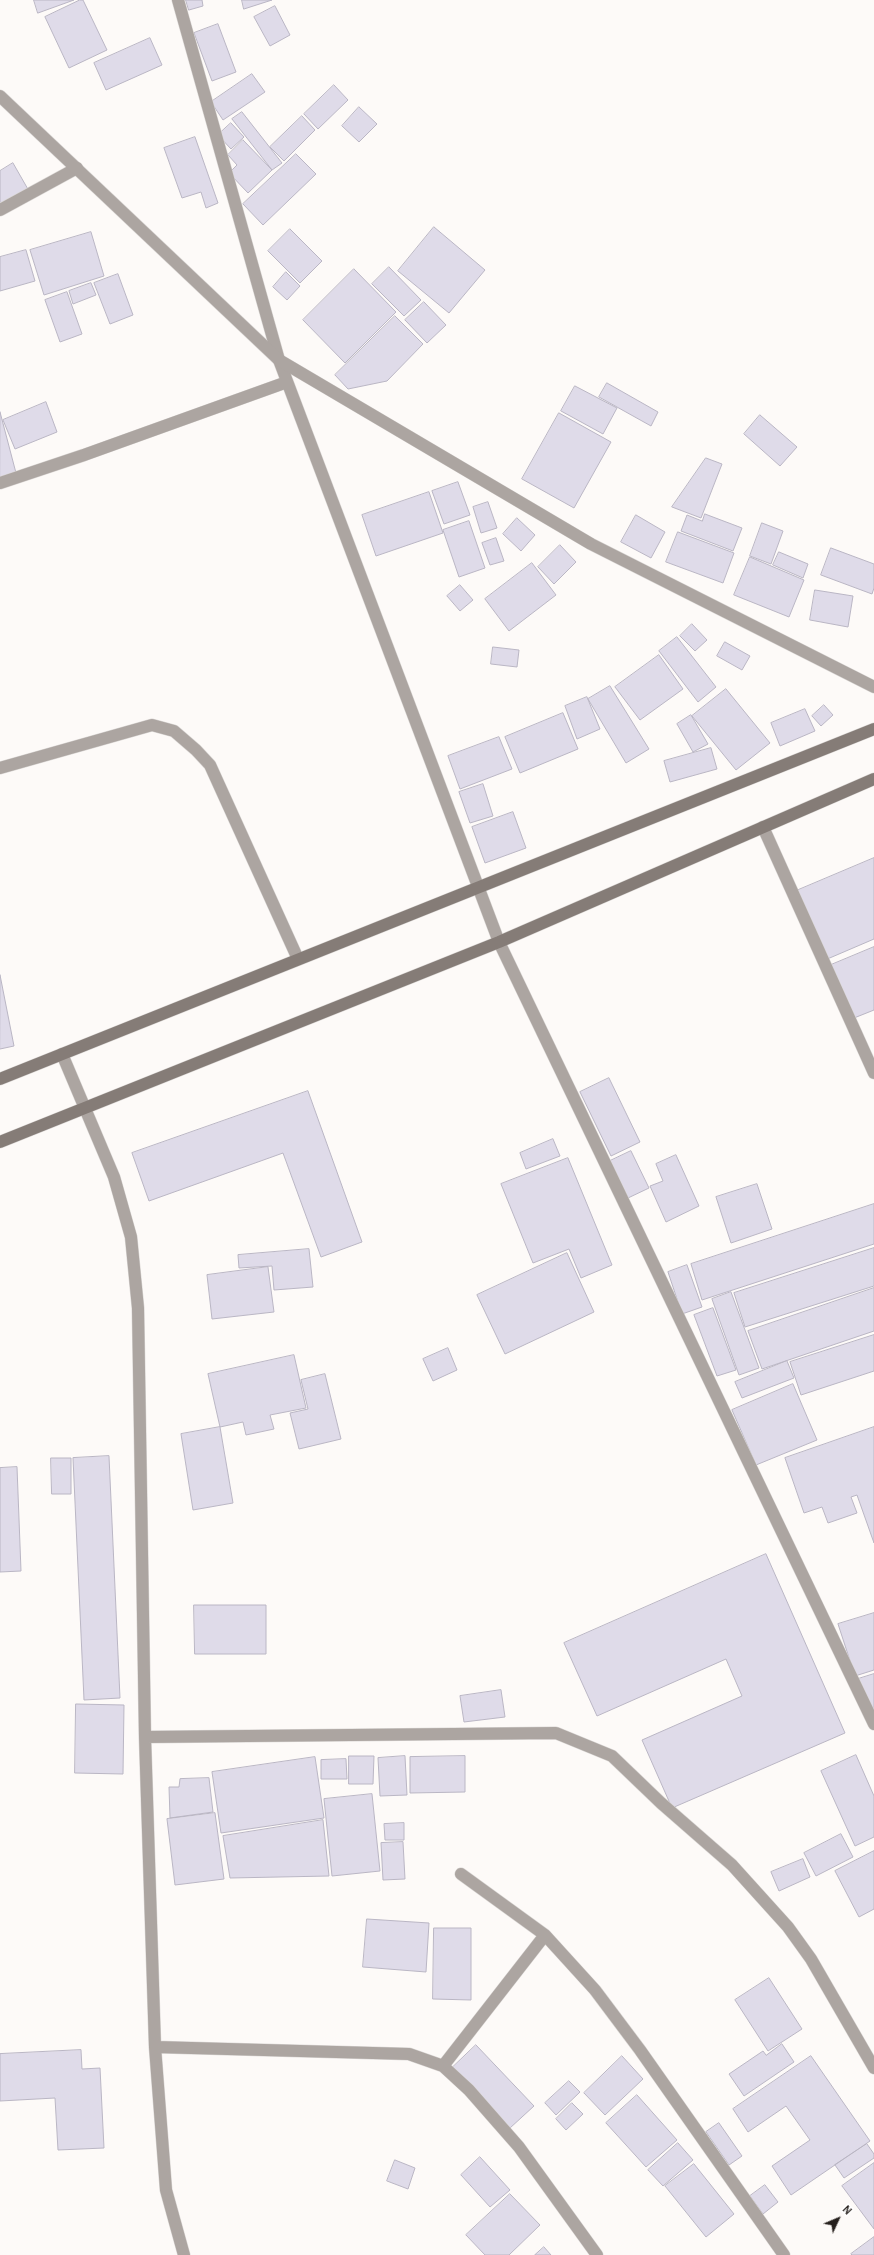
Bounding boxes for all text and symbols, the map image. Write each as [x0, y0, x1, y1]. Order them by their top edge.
north arrow [818, 2199, 858, 2239]
text: N [840, 2203, 854, 2218]

